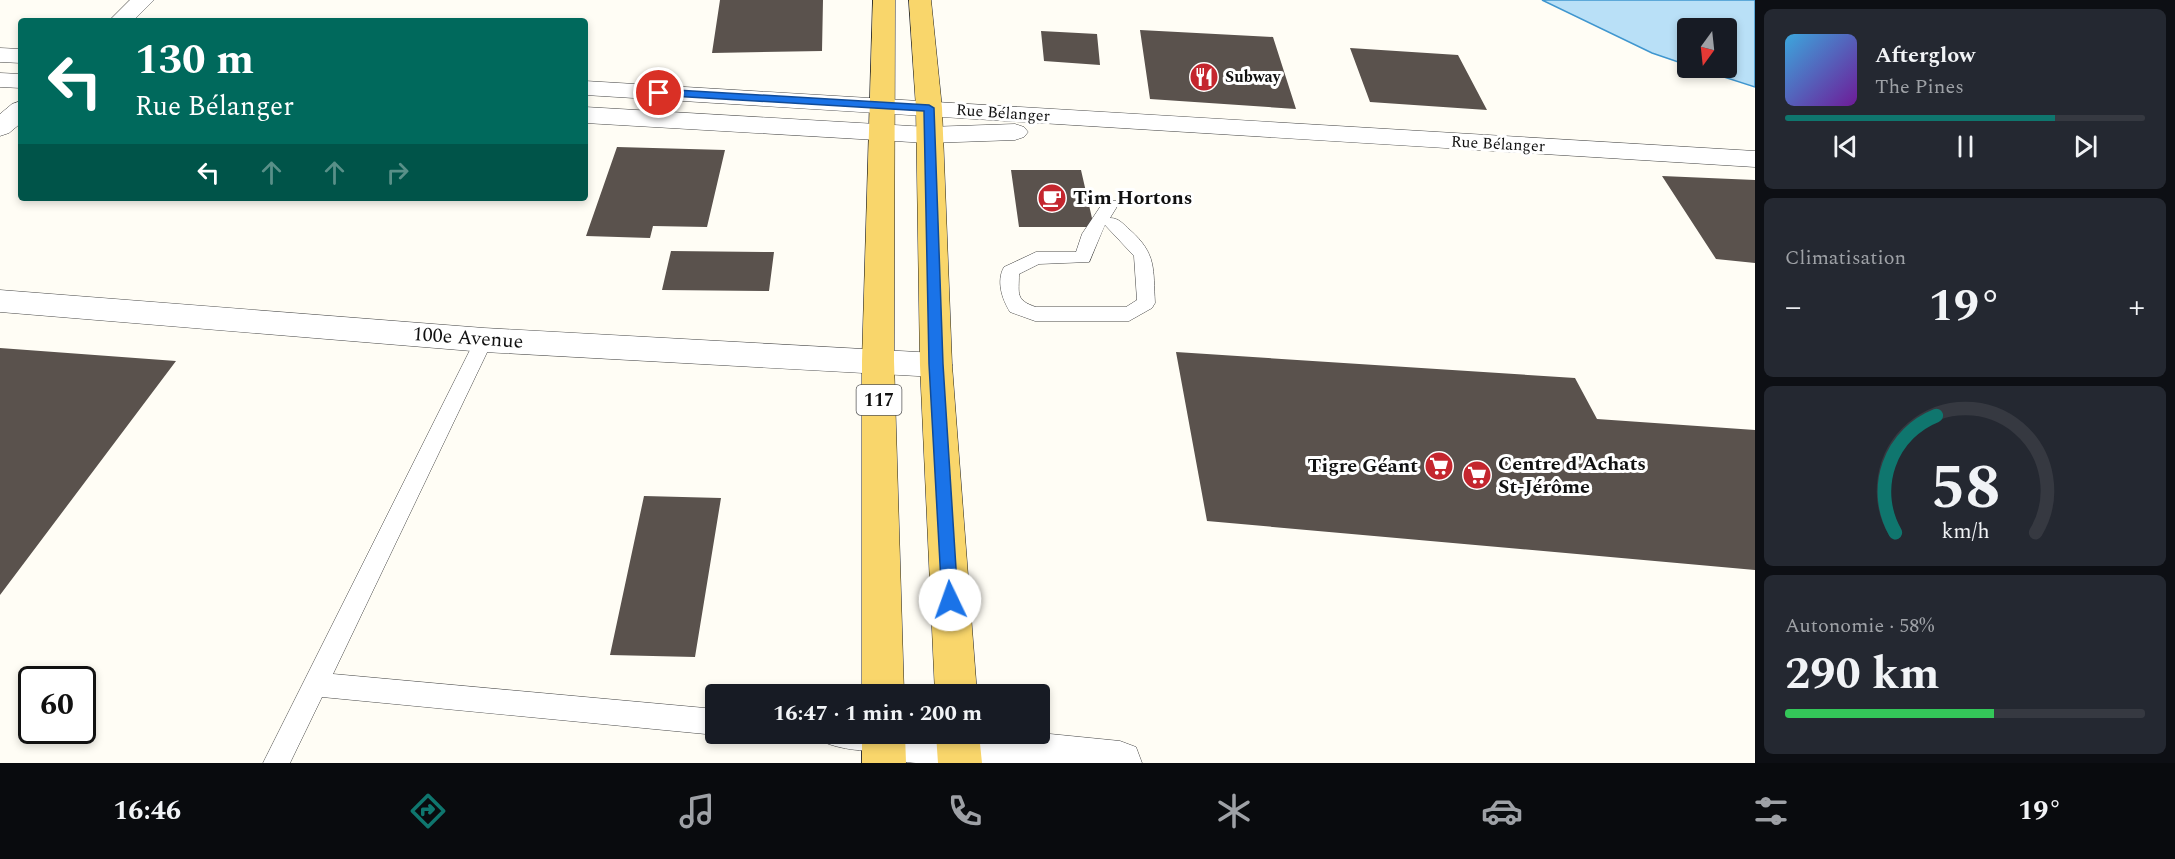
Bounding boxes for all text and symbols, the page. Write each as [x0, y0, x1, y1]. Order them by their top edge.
north arrow [1677, 18, 1737, 78]
map controls [1677, 18, 1737, 78]
text: 130 m [135, 29, 254, 92]
text: Afterglow [1875, 39, 1975, 72]
icon: left [36, 42, 114, 120]
restaurant icon: Subway [1188, 61, 1220, 93]
place label: Subway [1225, 65, 1282, 89]
pin [633, 67, 684, 118]
text: The Pines [1875, 72, 1964, 102]
icon: arrive [642, 76, 675, 109]
text: Rue Bélanger [135, 86, 294, 128]
street label: Rue Bélanger [955, 98, 1051, 128]
street label: Rue Bélanger [1450, 130, 1546, 158]
icon: previous [1829, 130, 1862, 163]
icon: pause [1949, 130, 1982, 163]
icon: next [2069, 130, 2102, 163]
icon: left [192, 156, 225, 189]
icon: ahead [255, 156, 288, 189]
icon: ahead [318, 156, 351, 189]
icon: right [381, 156, 414, 189]
cafe icon: Tim Hortons [1036, 182, 1068, 214]
place label: Tim Hortons [1073, 183, 1193, 213]
text: Climatisation [1785, 243, 1906, 273]
text: 19° [1929, 272, 2002, 341]
text: − [1785, 282, 1802, 332]
text: + [2129, 282, 2145, 332]
street label: 100e Avenue [412, 319, 524, 357]
road number: 117 [856, 385, 902, 415]
text: 58 [1930, 441, 2000, 536]
place label: Centre d'Achats St-Jérôme [1498, 449, 1646, 502]
supermarket icon: Tigre Géant [1423, 450, 1455, 482]
place label: Tigre Géant [1307, 451, 1418, 481]
supermarket icon: Centre d'Achats St-Jérôme [1461, 459, 1493, 491]
text: km/h [1941, 515, 1989, 548]
position arrow [918, 568, 982, 632]
text: Autonomie · 58% [1785, 611, 1934, 641]
text: 290 km [1785, 640, 1940, 709]
speed limit sign: 60 [18, 666, 96, 744]
text: 16:47 · 1 min · 200 m [773, 697, 982, 730]
text: 16:46 [113, 790, 181, 832]
icon: directions [407, 790, 449, 832]
icon: music [676, 790, 718, 832]
icon: phone [944, 790, 986, 832]
icon: climate [1213, 790, 1255, 832]
icon: car [1481, 790, 1523, 832]
icon: filters [1750, 790, 1792, 832]
text: 19° [2018, 790, 2062, 832]

